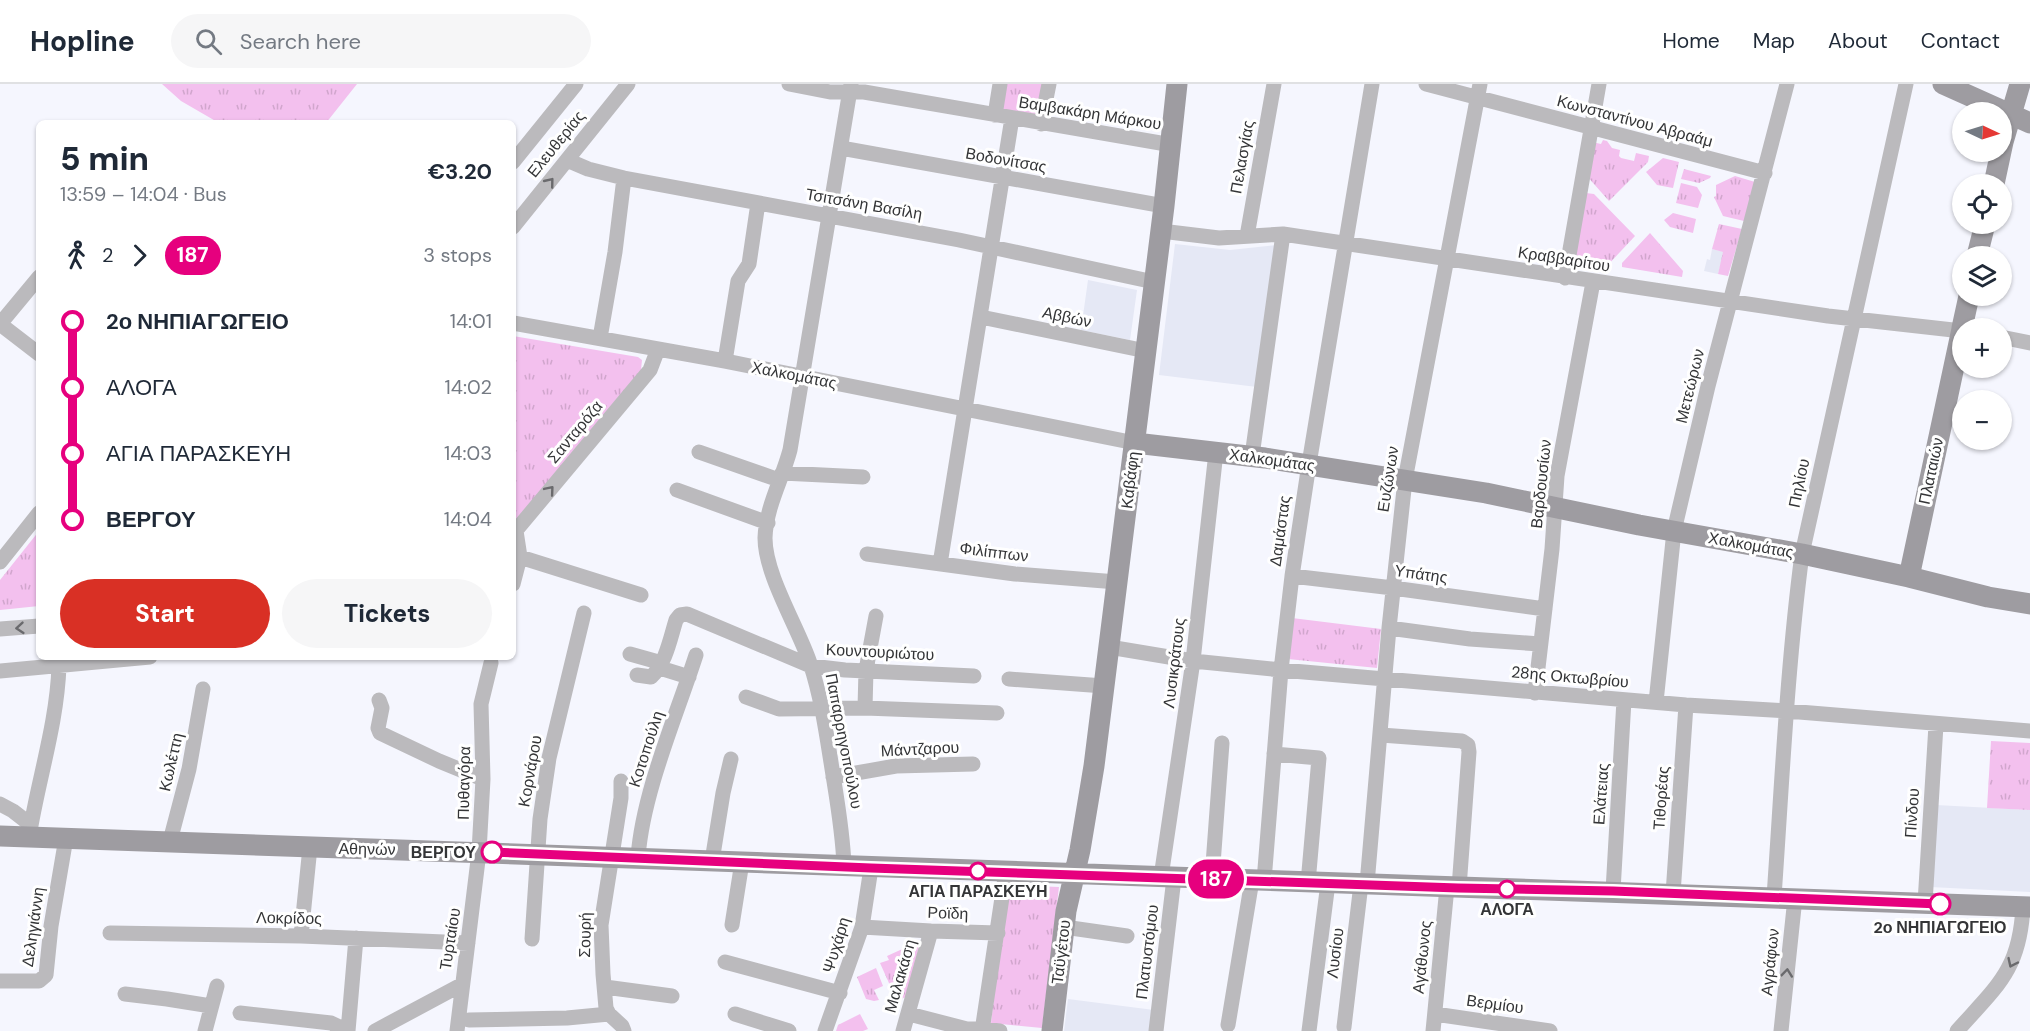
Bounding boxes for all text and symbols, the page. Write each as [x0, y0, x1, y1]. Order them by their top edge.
search box [171, 14, 591, 68]
text: Hopline [30, 23, 135, 60]
icon: search [192, 25, 225, 58]
text: Search here [240, 27, 361, 56]
text: Home [1662, 27, 1720, 55]
text: Map [1753, 27, 1795, 55]
text: About [1828, 27, 1888, 55]
text: Contact [1921, 27, 2000, 55]
street label: Κωνσταντίνου Αβραάμ [1555, 90, 1715, 152]
street label: Βαμβακάρη Μάρκου [1017, 91, 1163, 135]
north arrow [1952, 102, 2012, 162]
map controls [1952, 102, 2012, 450]
street label: Ελευθερίας [523, 106, 590, 182]
street label: Πελασγίας [1225, 118, 1259, 195]
text: 5 min [60, 137, 149, 180]
street label: Βοδονίτσας [964, 143, 1048, 177]
text: €3.20 [428, 157, 492, 186]
button: locate [1952, 174, 2012, 234]
one-way arrow [542, 178, 553, 189]
text: 13:59 – 14:04 · Bus [60, 181, 227, 207]
street label: Τσιτσάνη Βασίλη [804, 183, 924, 225]
icon: walk [60, 239, 93, 272]
icon: forward [123, 239, 156, 272]
text: 187 [177, 241, 209, 269]
street label: Κραββαρίτου [1516, 241, 1612, 277]
text: 2 [102, 242, 114, 268]
text: 3 stops [423, 242, 492, 268]
button: layers [1952, 246, 2012, 306]
street label: Αββών [1041, 302, 1093, 332]
text: 2ο ΝΗΠΙΑΓΩΓΕΙΟ [106, 307, 289, 336]
text: 14:01 [450, 308, 492, 334]
button: + [1952, 318, 2012, 378]
street label: Μετεώρων [1671, 347, 1709, 425]
street label: Χαλκομάτας [750, 356, 839, 394]
text: ΑΛΟΓΑ [106, 373, 177, 402]
text: 14:02 [445, 374, 492, 400]
button: − [1952, 390, 2012, 450]
street label: Σανταρόζα [543, 396, 607, 468]
street label: Πλαταιών [1914, 436, 1948, 506]
street label: Βαρδουσίων [1526, 438, 1556, 530]
text: ΑΓΙΑ ΠΑΡΑΣΚΕΥΗ [106, 439, 291, 468]
text: 14:03 [444, 440, 492, 466]
street label: Χαλκομάτας [1228, 444, 1316, 476]
street label: Ευζώνων [1372, 445, 1404, 513]
street label: Καβάφη [1116, 450, 1144, 510]
street label: Πηλίου [1784, 457, 1814, 509]
one-way arrow [543, 485, 554, 496]
street label: Δαμάστας [1265, 494, 1295, 568]
text: ΒΕΡΓΟΥ [106, 505, 196, 534]
text: 14:04 [444, 506, 492, 532]
street label: Χαλκομάτας [1707, 527, 1796, 563]
street label: Φιλίππων [958, 537, 1030, 567]
street label: Υπάτης [1393, 560, 1449, 588]
button: Start [60, 579, 270, 648]
button: Tickets [282, 579, 492, 648]
street label: Λυσικράτους [1158, 616, 1190, 709]
one-way arrow [15, 621, 24, 634]
street label: Κουντουριώτου [825, 639, 935, 665]
street label: 28ης Οκτωβρίου [1510, 661, 1630, 693]
street label: Παπαρρηγοπούλου [821, 671, 867, 811]
street label: Κοτοπούλη [624, 708, 668, 790]
street label: Κωλέττη [154, 731, 188, 793]
street label: Κορνάρου [513, 733, 547, 809]
street label: Μάντζαρου [880, 736, 960, 762]
street label: Πυθαγόρα [453, 746, 475, 820]
street label: Ελάτειας [1588, 762, 1614, 825]
street label: Τιθορέας [1648, 765, 1674, 831]
street label: Πίνδου [1900, 787, 1924, 839]
street label: Αθηνών [338, 838, 396, 860]
marker: ΒΕΡΓΟΥ [481, 841, 503, 863]
place label: ΒΕΡΓΟΥ [411, 842, 476, 863]
line badge: 187 [1182, 860, 1250, 898]
marker: ΑΓΙΑ ΠΑΡΑΣΚΕΥΗ [969, 862, 987, 880]
text: 187 [1200, 865, 1232, 893]
marker: ΑΛΟΓΑ [1498, 880, 1516, 898]
place label: ΑΓΙΑ ΠΑΡΑΣΚΕΥΗ [908, 881, 1048, 902]
street label: Δεληγιάννη [17, 886, 49, 968]
marker: 2ο ΝΗΠΙΑΓΩΓΕΙΟ [1929, 893, 1951, 915]
place label: ΑΛΟΓΑ [1480, 899, 1534, 920]
street label: Ροϊδη [927, 902, 969, 924]
street label: Πλατυστόμου [1131, 903, 1163, 1001]
street label: Τυρταίου [435, 906, 465, 972]
street label: Λοκρίδος [256, 907, 322, 929]
street label: Σουρή [574, 912, 596, 958]
street label: Ψυχάρη [818, 915, 854, 975]
place label: 2ο ΝΗΠΙΑΓΩΓΕΙΟ [1873, 917, 2007, 938]
street label: Ταϋγέτου [1047, 919, 1075, 985]
street label: Αγάθωνος [1408, 919, 1436, 995]
street label: Λυσίου [1322, 927, 1348, 979]
street label: Αγράφων [1756, 927, 1784, 997]
street label: Μαλακάση [880, 937, 920, 1015]
one-way arrow [2007, 956, 2019, 967]
one-way arrow [1780, 968, 1793, 977]
street label: Βερμίου [1465, 990, 1525, 1018]

